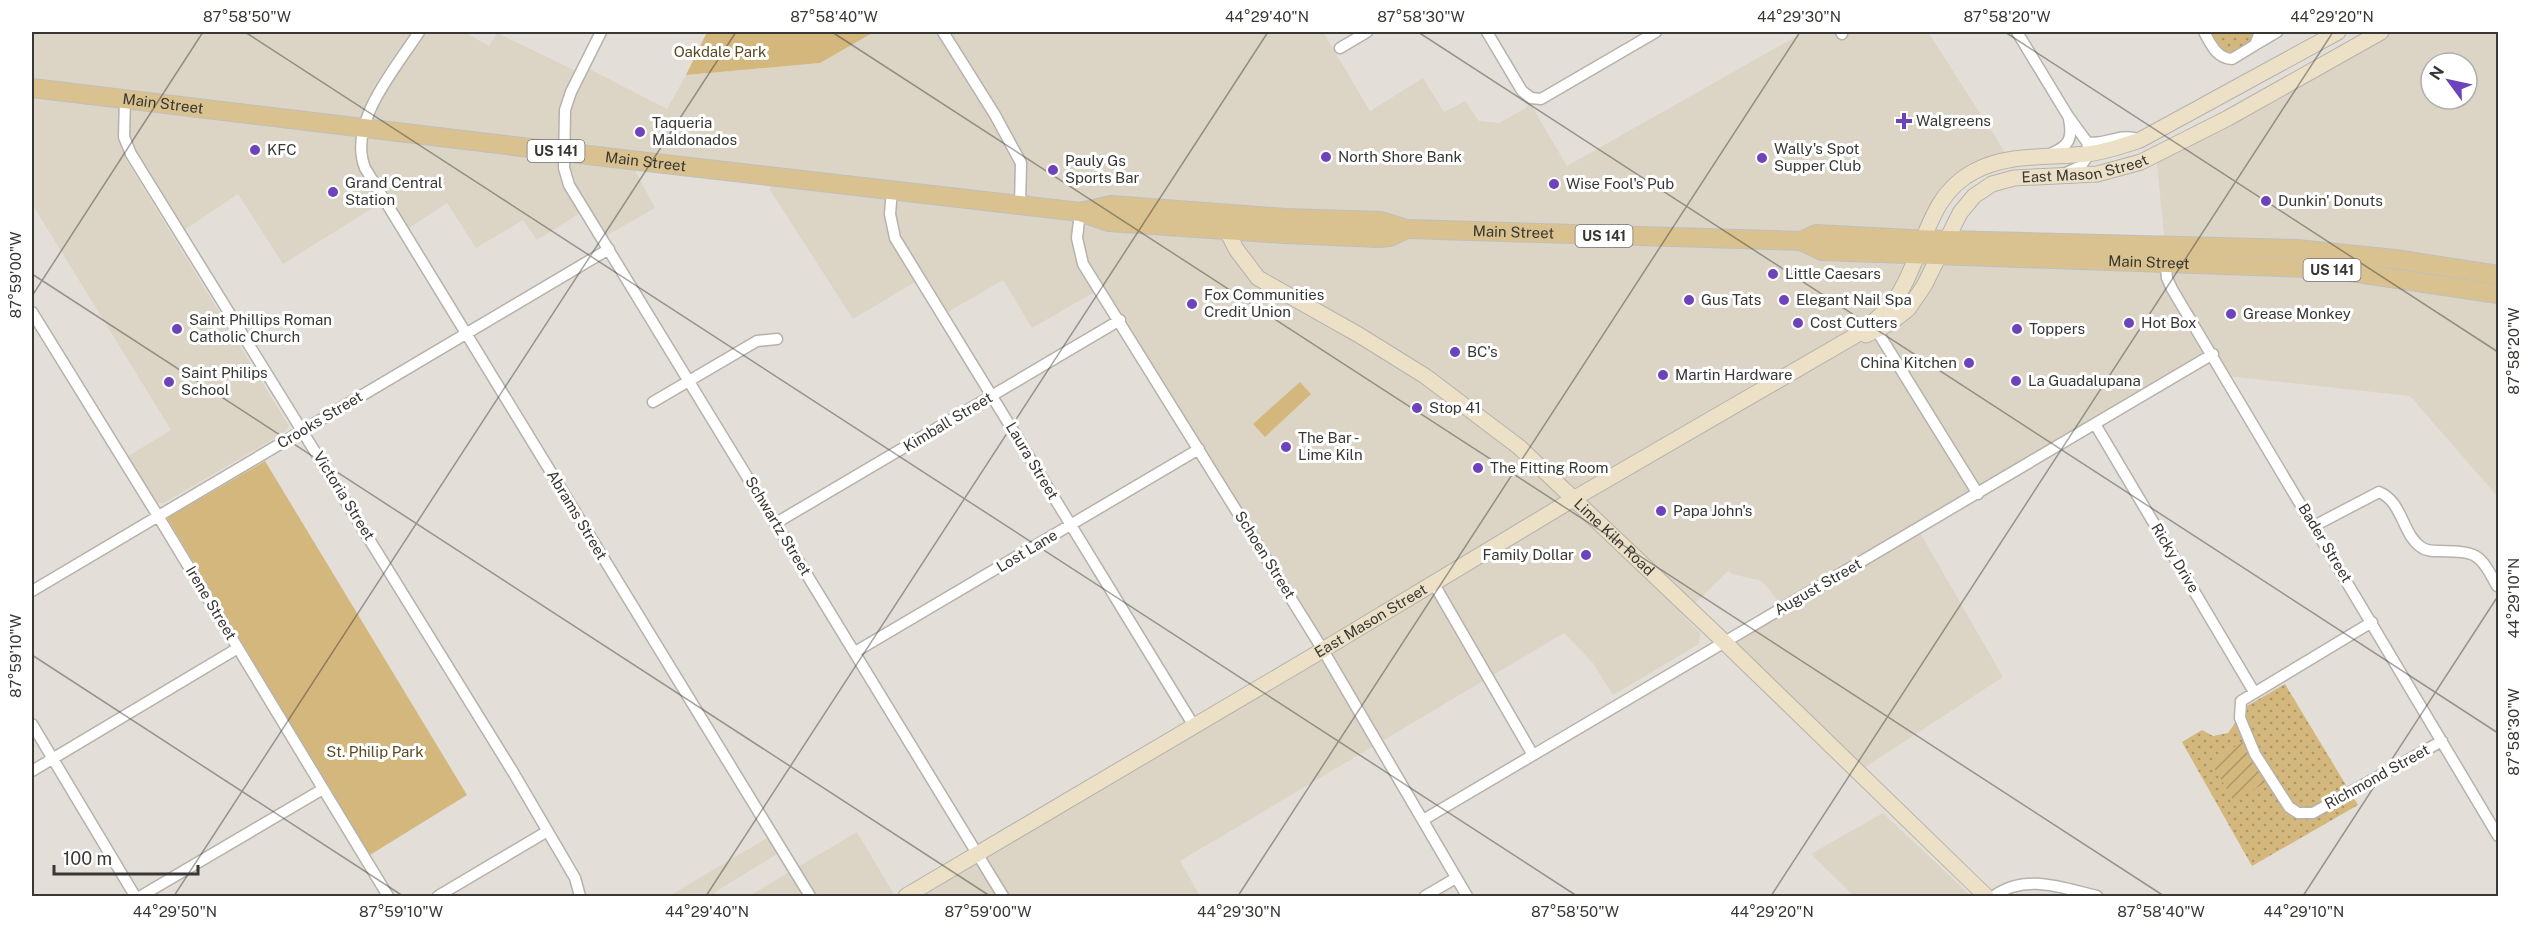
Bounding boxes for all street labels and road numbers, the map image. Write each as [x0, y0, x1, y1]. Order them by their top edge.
street label: Main Street [122, 90, 205, 117]
road number: US 141 [528, 140, 584, 162]
street label: Main Street [604, 148, 687, 174]
street label: East Mason Street [2021, 151, 2151, 186]
street label: Main Street [1472, 222, 1555, 241]
road number: US 141 [1576, 225, 1632, 247]
street label: Main Street [2108, 252, 2190, 272]
road number: US 141 [2304, 259, 2360, 281]
street label: Crooks Street [274, 387, 366, 452]
street label: Kimball Street [900, 388, 995, 455]
street label: Laura Street [1003, 419, 1062, 502]
street label: Victoria Street [310, 448, 378, 543]
street label: Abrams Street [544, 467, 611, 563]
street label: Schwartz Street [742, 473, 815, 578]
street label: Lime Kiln Road [1571, 495, 1658, 579]
street label: Bader Street [2295, 500, 2356, 585]
street label: Schoen Street [1232, 508, 1299, 602]
street label: Ricky Drive [2148, 520, 2203, 596]
street label: Lost Lane [993, 526, 1060, 575]
street label: August Street [1771, 555, 1864, 618]
street label: Irene Street [183, 563, 240, 643]
street label: East Mason Street [1311, 580, 1430, 661]
street label: Richmond Street [2321, 741, 2432, 812]

